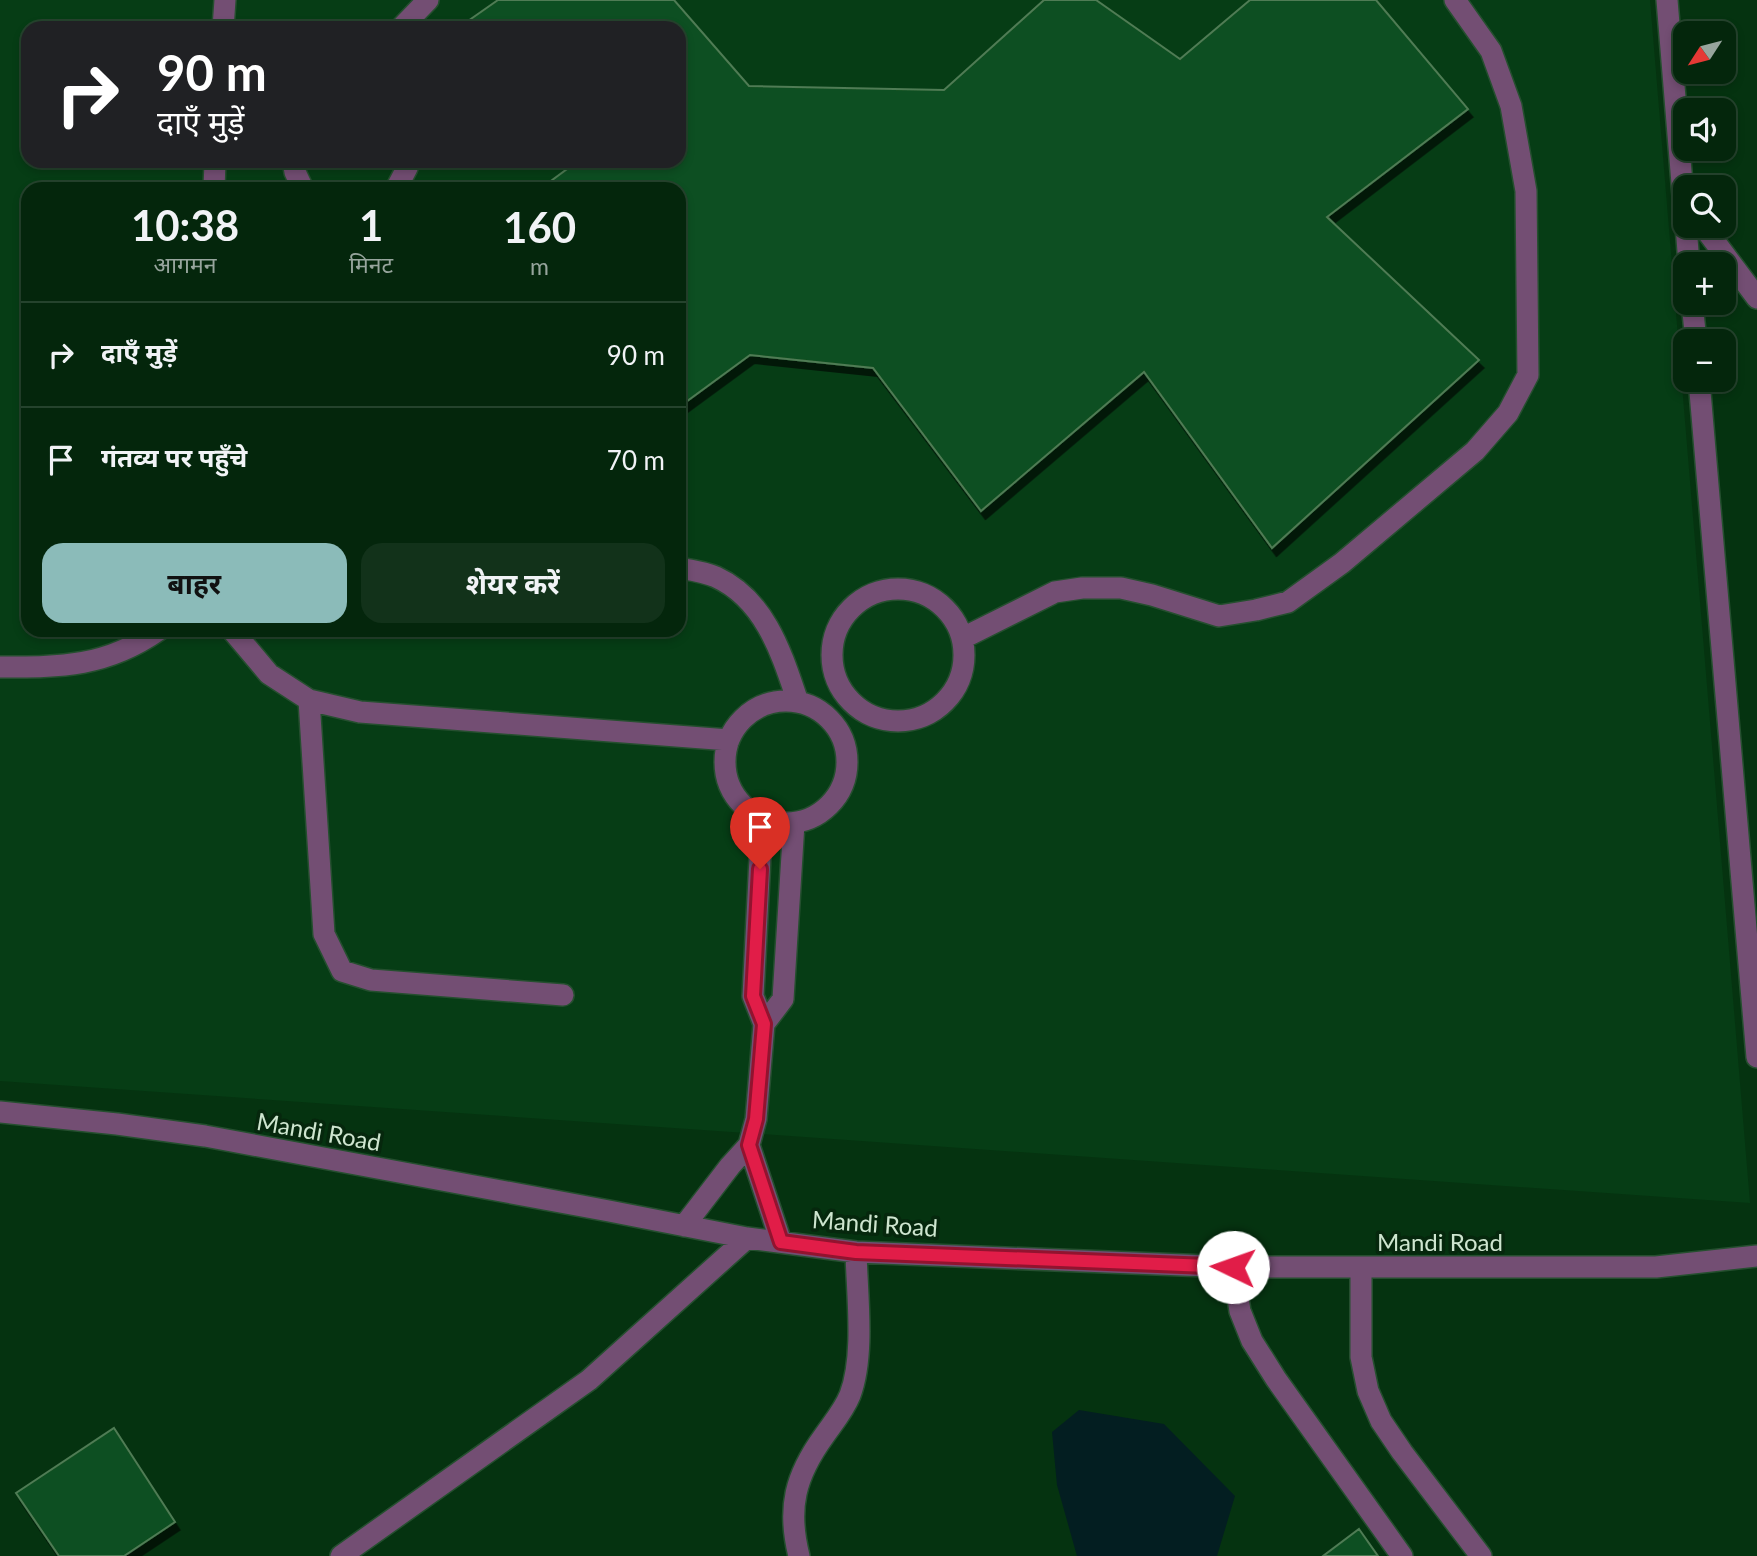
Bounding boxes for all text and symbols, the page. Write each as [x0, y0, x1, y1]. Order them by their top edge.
north arrow [1673, 21, 1736, 84]
map controls [1673, 21, 1736, 392]
text: 90 m [157, 43, 267, 101]
icon: right [42, 49, 133, 140]
button: sound [1673, 98, 1736, 161]
text: दाएँ मुड़ें [157, 102, 244, 141]
button: search [1673, 175, 1736, 238]
text: 10:38 [131, 200, 239, 250]
text: 1 [359, 200, 383, 250]
text: 160 [503, 202, 576, 252]
text: आगमन [154, 250, 217, 278]
text: मिनट [349, 250, 393, 278]
text: m [530, 252, 549, 280]
button: + [1673, 252, 1736, 315]
button: − [1673, 329, 1736, 392]
icon: right [42, 336, 80, 374]
text: दाएँ मुड़ें [101, 336, 177, 368]
text: 90 m [607, 339, 665, 371]
icon: arrive [42, 441, 80, 479]
text: गंतव्य पर पहुँचे [101, 441, 247, 473]
text: 70 m [607, 444, 665, 476]
button: बाहर [42, 543, 347, 623]
button: शेयर करें [361, 543, 665, 623]
pin [730, 797, 790, 869]
icon: arrive [741, 808, 779, 846]
street label: Mandi Road [255, 1106, 383, 1156]
street label: Mandi Road [811, 1204, 939, 1242]
street label: Mandi Road [1377, 1227, 1503, 1256]
position arrow [1196, 1230, 1270, 1304]

